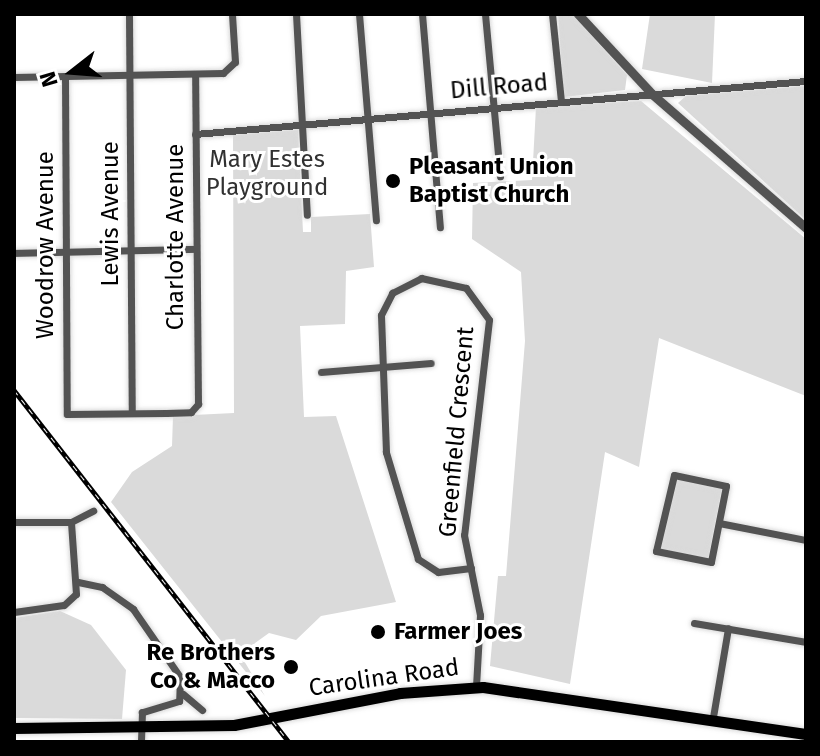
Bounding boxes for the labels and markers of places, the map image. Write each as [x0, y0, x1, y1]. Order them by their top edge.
place label: Pleasant Union Baptist Church [409, 153, 573, 209]
marker: Pleasant Union Baptist Church [384, 172, 402, 190]
place label: Farmer Joes [394, 618, 522, 646]
marker: Farmer Joes [369, 623, 387, 641]
place label: Re Brothers Co & Macco [147, 639, 275, 695]
marker: Re Brothers Co & Macco [282, 658, 300, 676]

